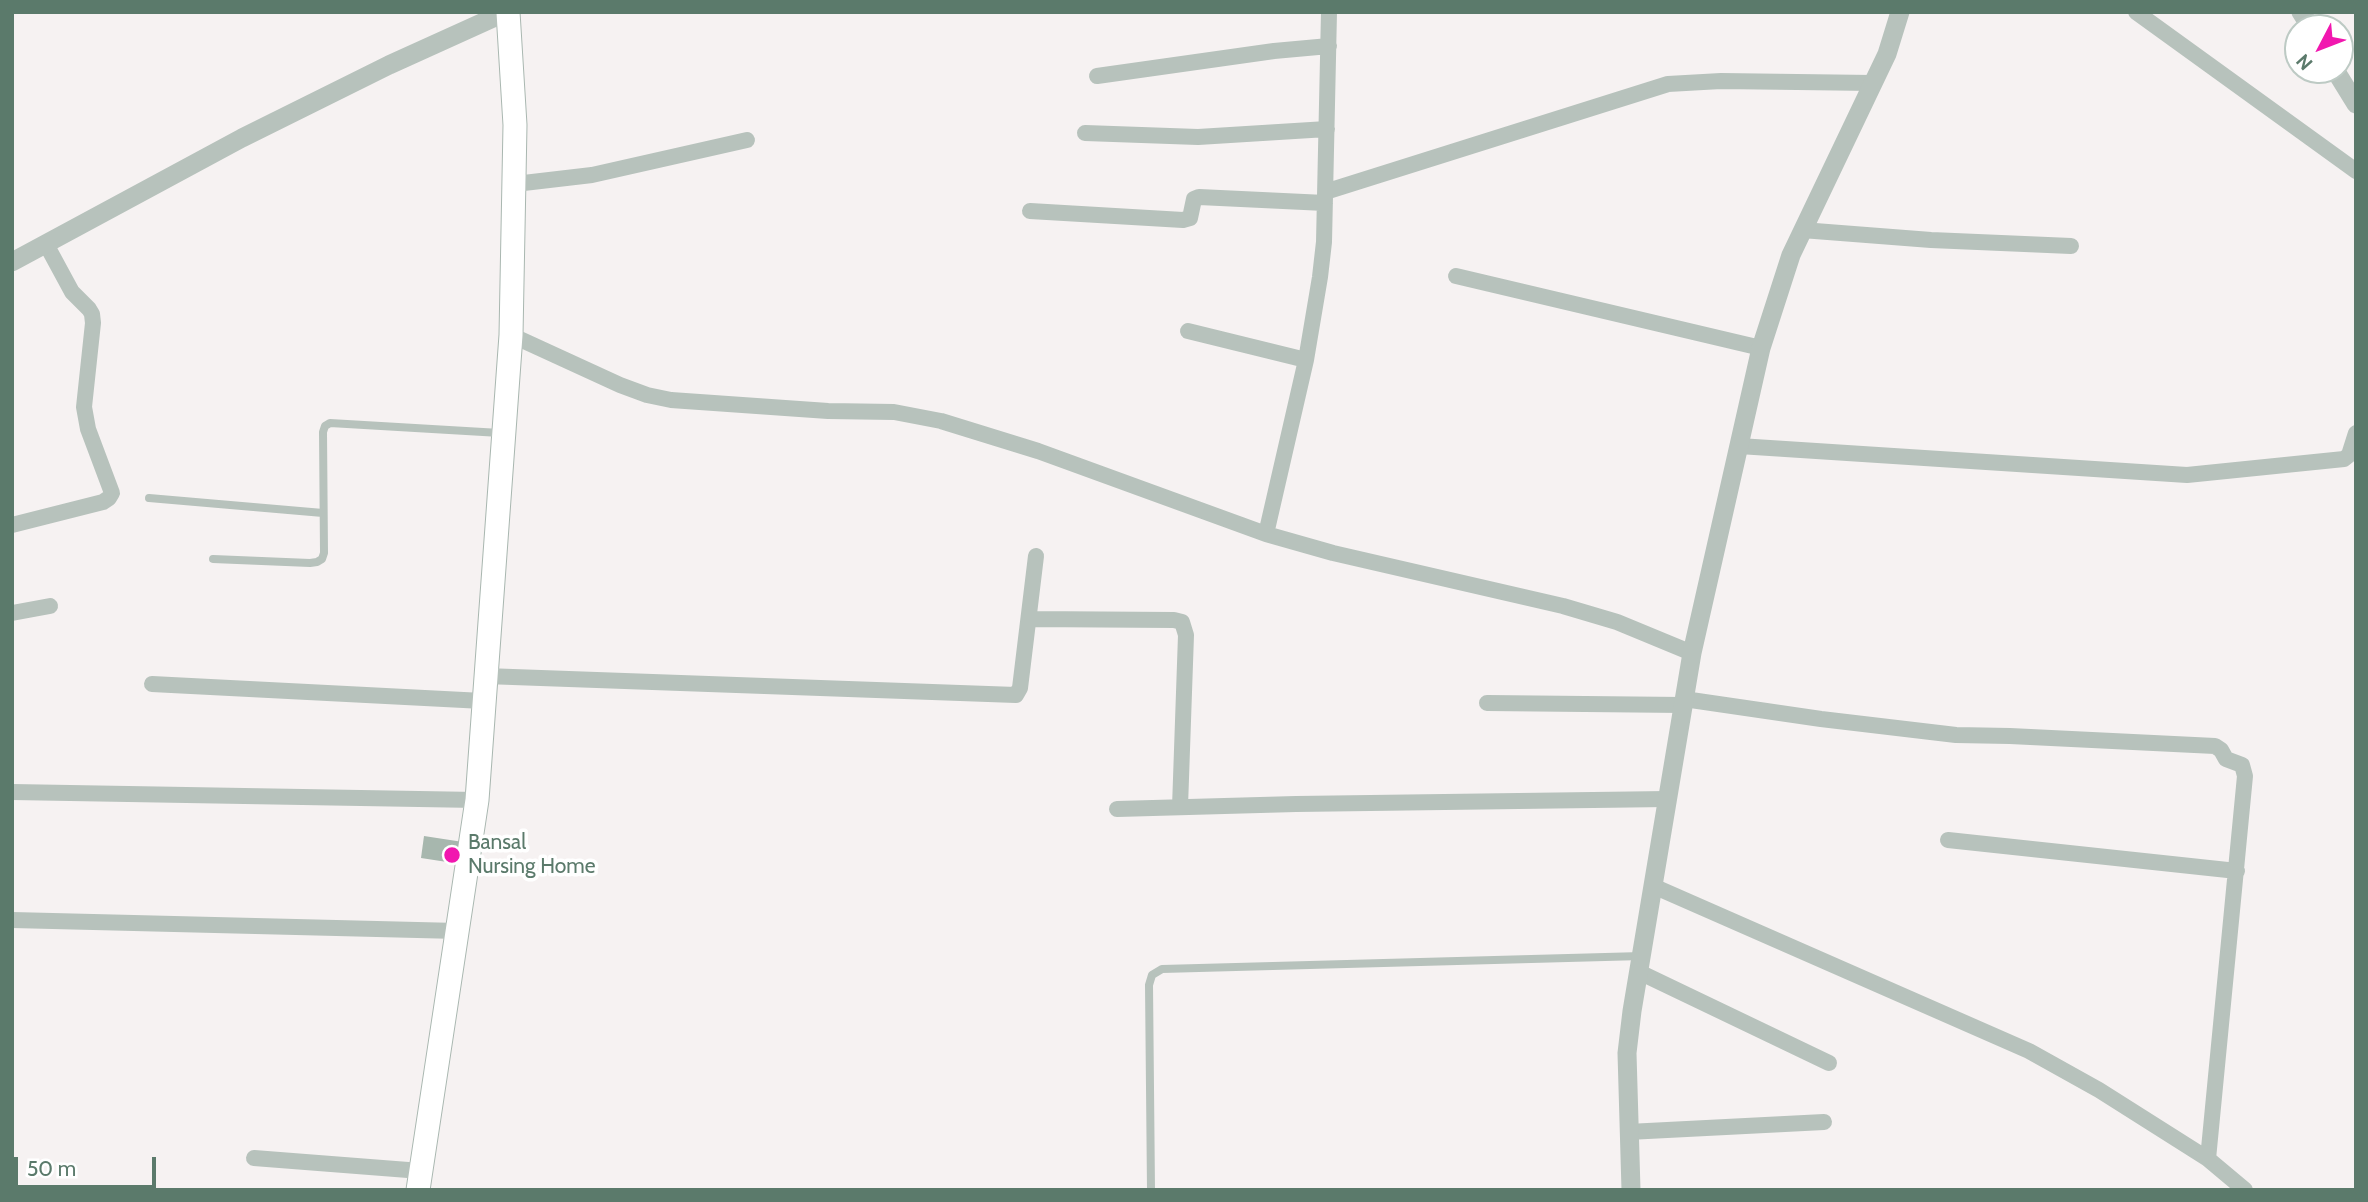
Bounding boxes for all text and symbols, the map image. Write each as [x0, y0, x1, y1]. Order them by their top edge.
north arrow [2284, 14, 2354, 84]
text: N [2291, 49, 2318, 75]
place label: Bansal Nursing Home [468, 830, 596, 880]
marker: Bansal Nursing Home [442, 845, 462, 865]
scale bar [18, 1142, 159, 1186]
text: 50 m [27, 1156, 76, 1181]

